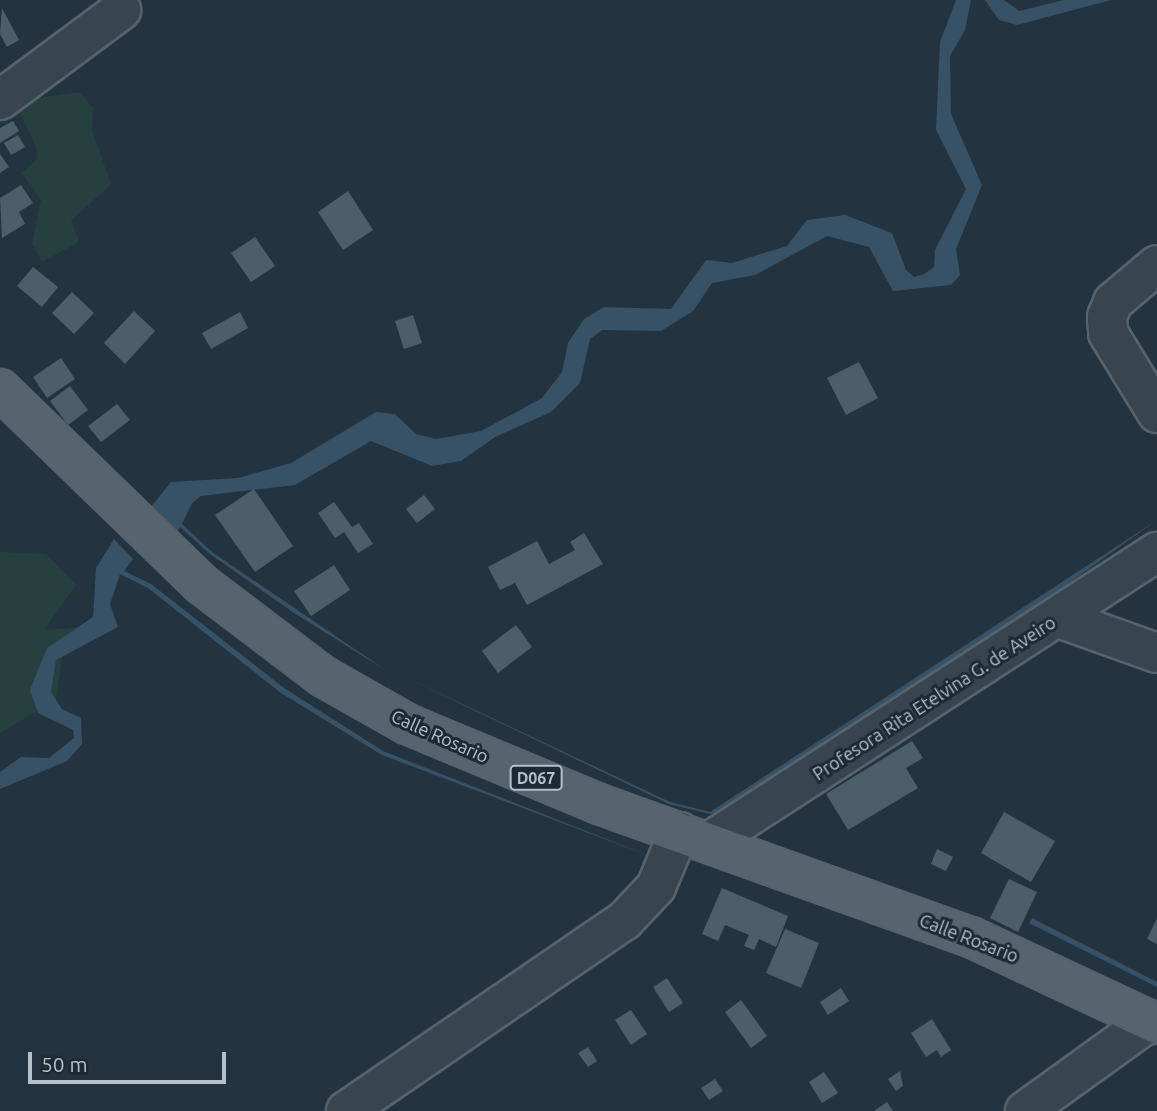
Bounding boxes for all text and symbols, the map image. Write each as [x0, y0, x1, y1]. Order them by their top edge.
street label: Profesora Rita Etelvina G. de Aveiro [809, 611, 1059, 785]
street label: Calle Rosario [388, 705, 492, 767]
road number: D067 [508, 765, 564, 790]
street label: Calle Rosario [916, 909, 1022, 967]
scale bar [32, 1038, 229, 1082]
text: 50 m [41, 1052, 88, 1076]

